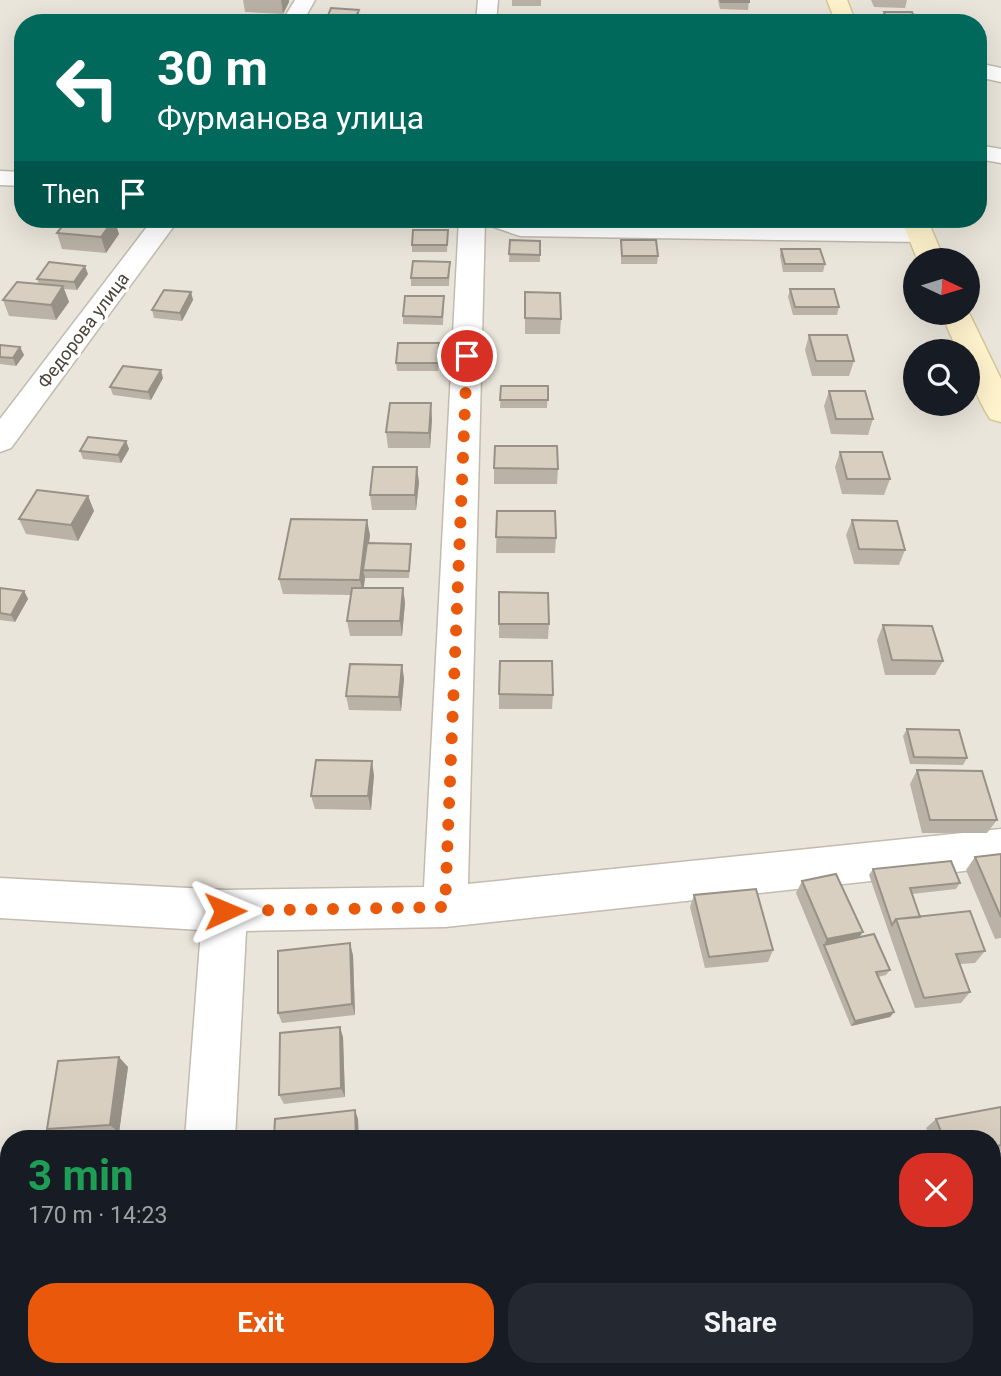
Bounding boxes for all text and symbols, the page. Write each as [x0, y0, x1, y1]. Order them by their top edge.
text: 30 m [157, 40, 268, 97]
icon: left [42, 42, 133, 133]
text: Фурманова улица [157, 99, 424, 137]
icon: arrive [114, 175, 152, 213]
text: Then [42, 179, 100, 209]
north arrow [903, 248, 980, 326]
map controls [903, 248, 980, 416]
street label: Федорова улица [33, 268, 133, 392]
pin [437, 326, 497, 386]
icon: arrive [448, 337, 486, 375]
button: search [903, 339, 980, 416]
position arrow [188, 874, 262, 948]
text: 3 min [28, 1151, 134, 1200]
button: close [899, 1153, 973, 1227]
text: 170 m · 14:23 [28, 1202, 167, 1229]
button: Exit [28, 1283, 494, 1363]
button: Share [508, 1283, 973, 1363]

